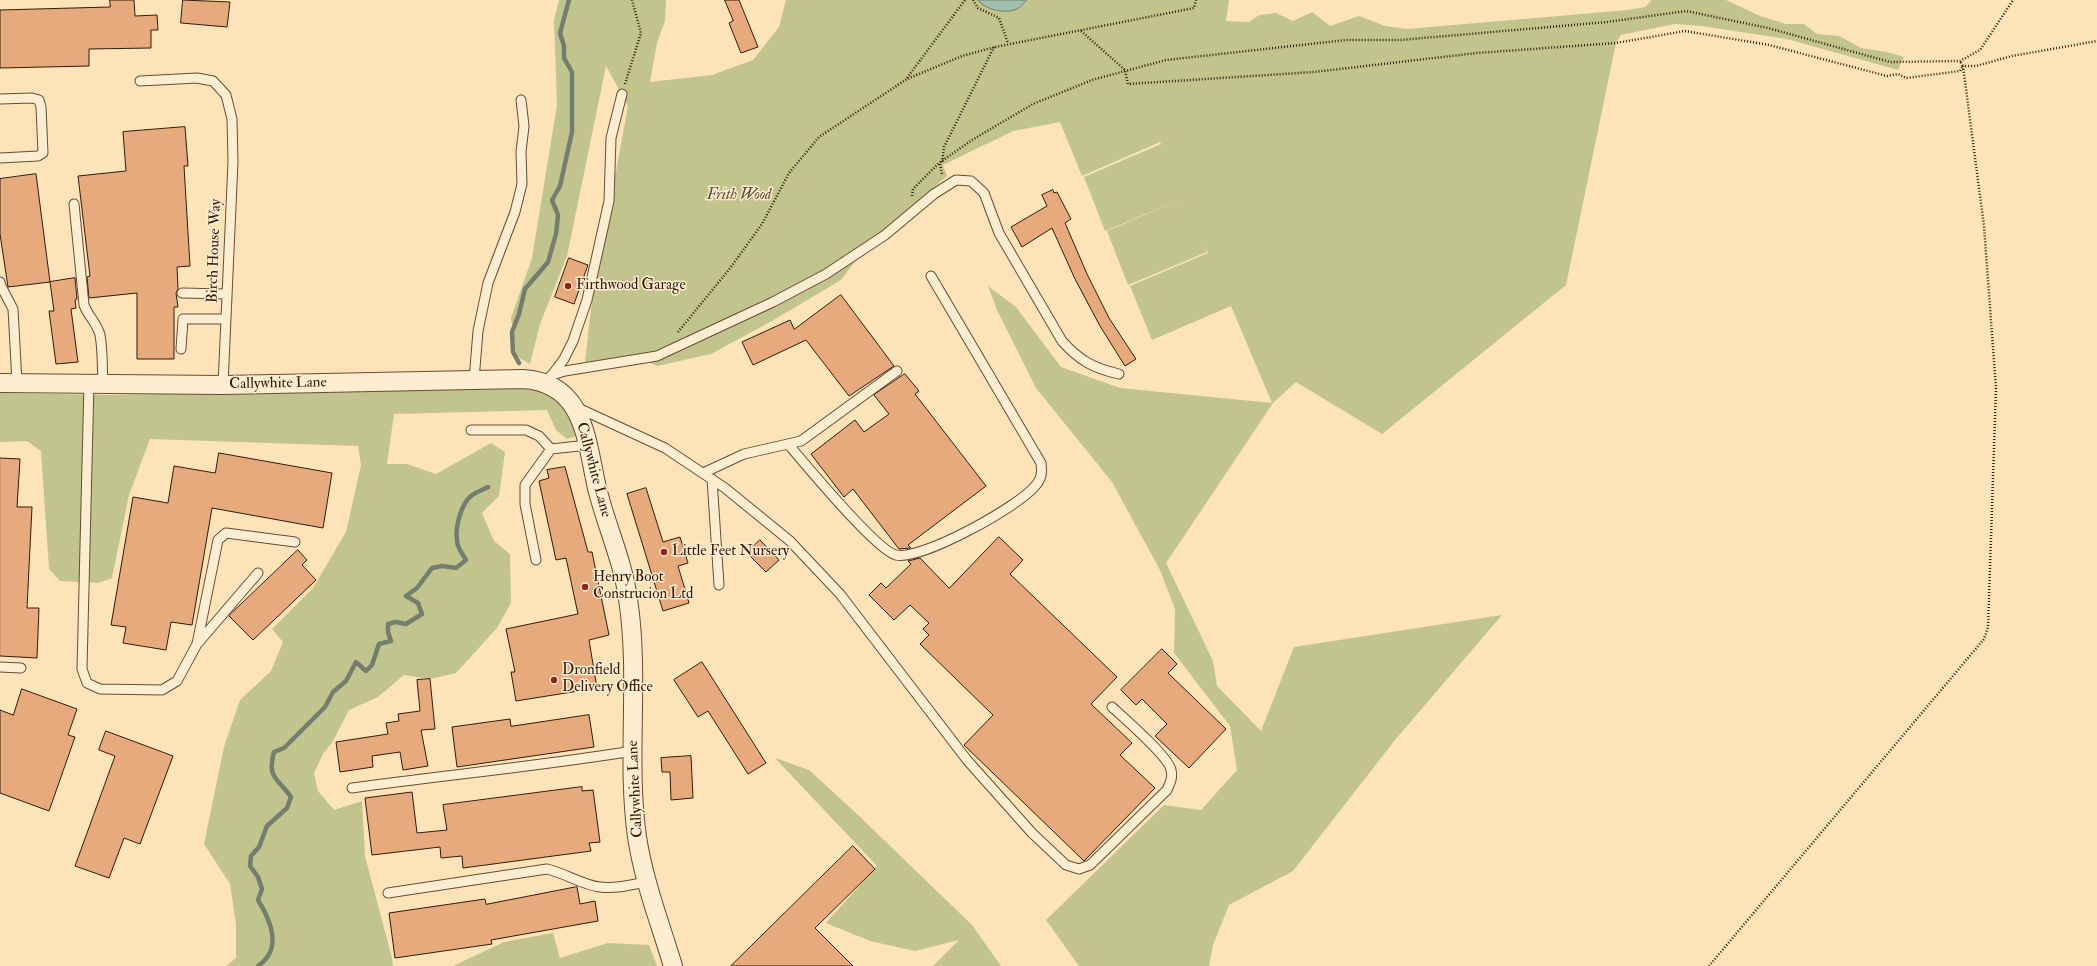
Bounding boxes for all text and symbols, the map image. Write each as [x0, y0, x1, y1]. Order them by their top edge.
park label: Frith Wood [707, 187, 771, 205]
street label: Birch House Way [204, 198, 226, 304]
place label: Firthwood Garage [576, 277, 686, 295]
marker: Firthwood Garage [563, 281, 573, 291]
street label: Callywhite Lane [229, 374, 327, 394]
street label: Callywhite Lane [572, 421, 614, 519]
place label: Little Feet Nursery [672, 543, 789, 561]
marker: Little Feet Nursery [659, 547, 669, 557]
place label: Henry Boot Construcion Ltd [593, 569, 693, 604]
marker: Henry Boot Construcion Ltd [580, 582, 590, 592]
place label: Dronfield Delivery Office [562, 662, 653, 697]
marker: Dronfield Delivery Office [549, 675, 559, 685]
street label: Callywhite Lane [624, 740, 648, 838]

